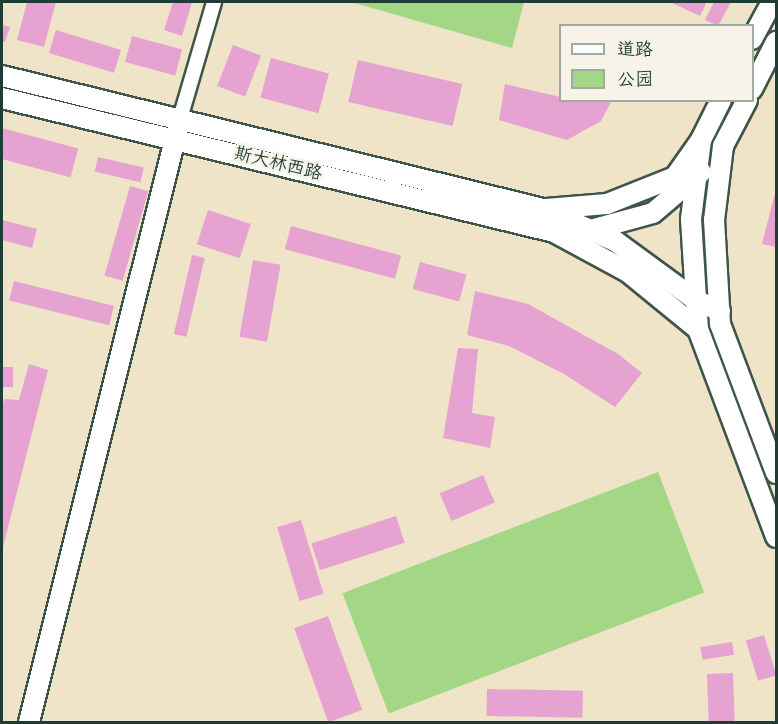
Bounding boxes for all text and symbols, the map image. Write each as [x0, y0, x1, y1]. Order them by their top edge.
legend [559, 24, 754, 102]
text: 道路 [617, 37, 653, 62]
text: 公园 [617, 67, 653, 92]
street label: 斯大林西路 [232, 143, 324, 185]

